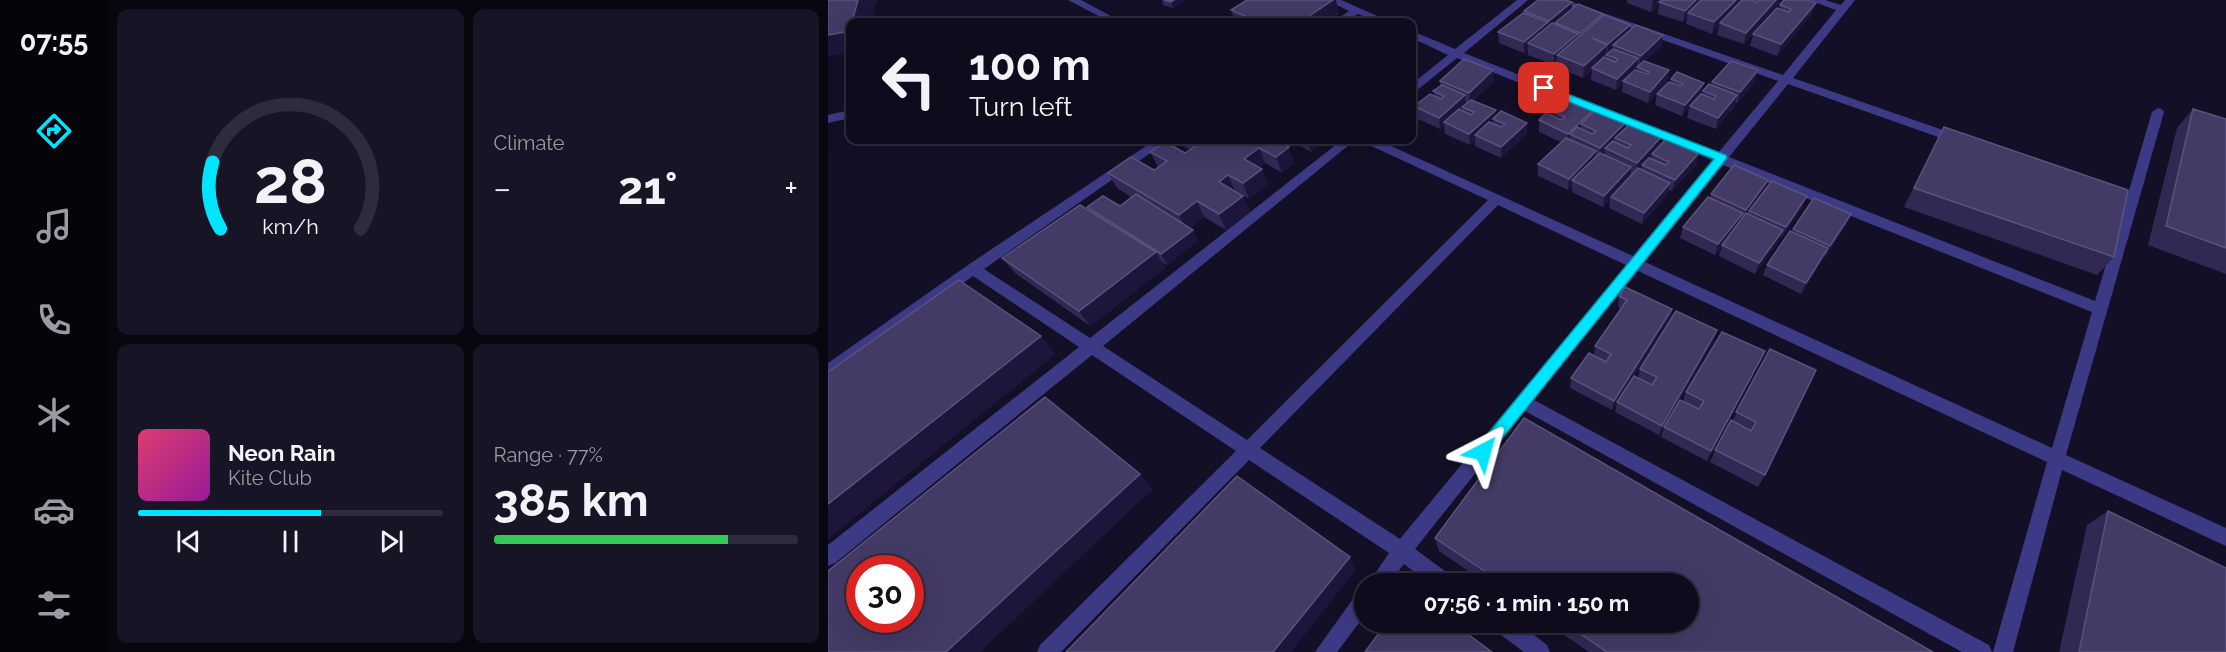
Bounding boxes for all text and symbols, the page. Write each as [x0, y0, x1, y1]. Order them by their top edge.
text: 07:55 [20, 26, 88, 57]
text: 100 m [969, 41, 1091, 90]
icon: left [870, 42, 948, 120]
pin [1518, 62, 1569, 113]
icon: arrive [1527, 71, 1560, 104]
text: Turn left [969, 91, 1072, 122]
icon: directions [33, 110, 75, 152]
text: Climate [494, 131, 565, 155]
text: 28 [254, 144, 327, 218]
text: 21° [618, 162, 678, 215]
text: − [494, 169, 511, 208]
text: + [784, 169, 798, 208]
icon: music [33, 205, 75, 247]
text: km/h [262, 214, 319, 239]
icon: phone [33, 299, 75, 341]
icon: climate [33, 394, 75, 436]
position arrow [1451, 420, 1515, 484]
text: Neon Rain [228, 440, 336, 466]
text: Range · 77% [494, 443, 603, 467]
text: Kite Club [228, 466, 312, 490]
text: 385 km [494, 474, 649, 527]
icon: car [33, 489, 75, 531]
icon: previous [172, 525, 205, 558]
icon: pause [274, 525, 307, 558]
icon: next [375, 525, 408, 558]
speed limit sign: 30 [846, 555, 924, 633]
icon: filters [33, 584, 75, 626]
text: 07:56 · 1 min · 150 m [1424, 590, 1629, 616]

